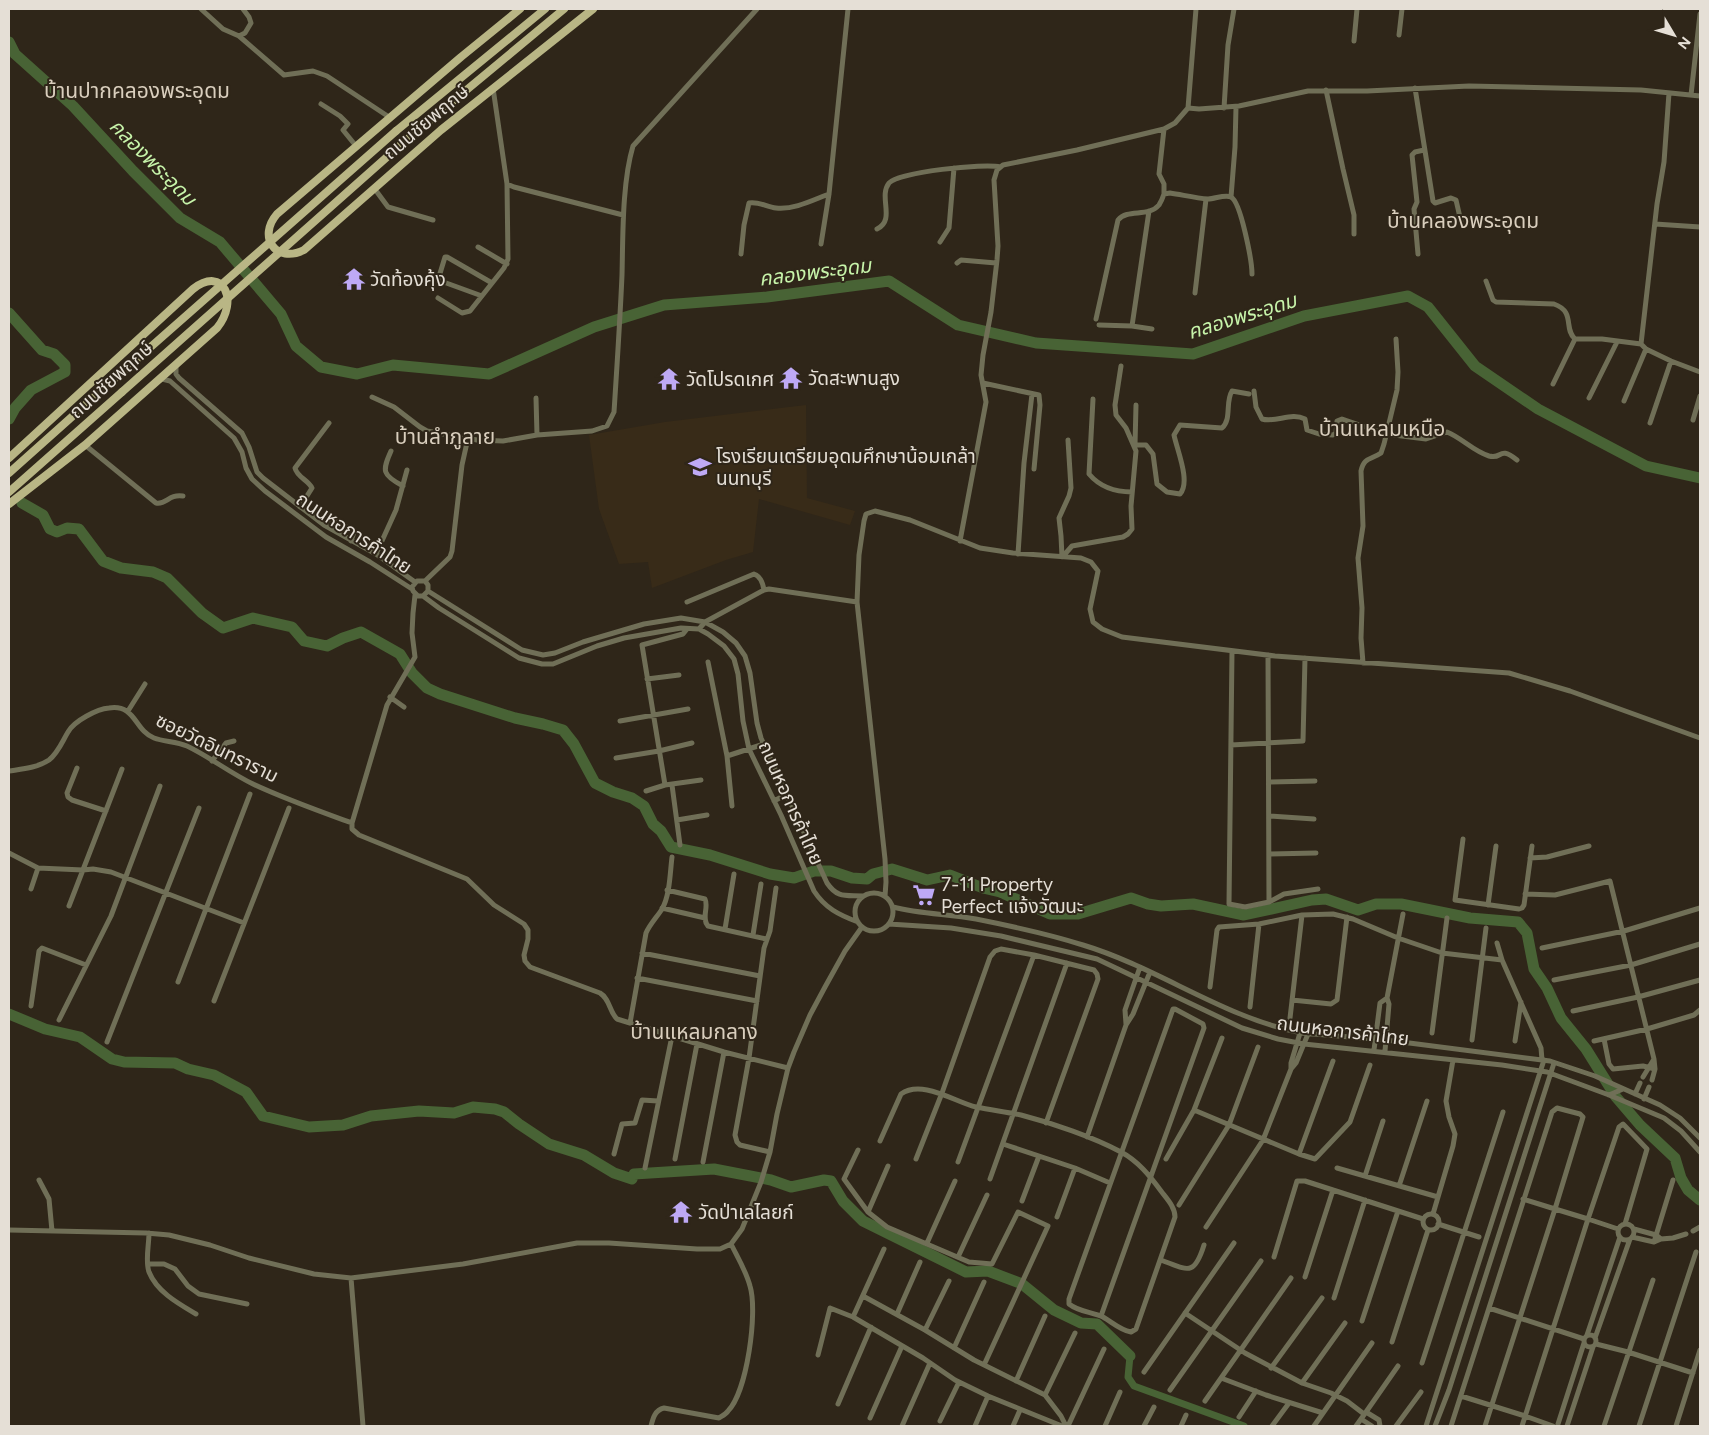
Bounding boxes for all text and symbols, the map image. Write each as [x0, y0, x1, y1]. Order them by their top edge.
north arrow [1649, 10, 1699, 60]
text: N [1674, 33, 1694, 52]
district label: บ้านปากคลองพระอุดม [44, 78, 230, 104]
street label: ถนนชัยพฤกษ์ [379, 80, 473, 164]
water label: คลองพระอุดม [104, 114, 202, 212]
district label: บ้านคลองพระอุดม [1387, 208, 1539, 234]
water label: คลองพระอุดม [758, 253, 874, 292]
temple icon: วัดท้องคุ้ง [341, 266, 367, 292]
place label: วัดท้องคุ้ง [370, 268, 446, 291]
water label: คลองพระอุดม [1185, 288, 1301, 345]
street label: ถนนชัยพฤกษ์ [64, 336, 158, 424]
temple icon: วัดสะพานสูง [778, 365, 804, 391]
temple icon: วัดโปรดเกศ [656, 366, 682, 392]
place label: วัดสะพานสูง [808, 367, 900, 391]
place label: วัดโปรดเกศ [686, 368, 774, 391]
district label: บ้านแหลมเหนือ [1319, 416, 1445, 441]
district label: บ้านลำภูลาย [395, 424, 495, 450]
place label: โรงเรียนเตรียมอุดมศึกษาน้อมเกล้า นนทบุรี [716, 445, 976, 490]
school or university icon: โรงเรียนเตรียมอุดมศึกษาน้อมเกล้า นนทบุรี [687, 454, 713, 480]
street label: ถนนหอการค้าไทย [292, 487, 416, 579]
street label: ซอยวัดอินทราราม [152, 708, 282, 788]
street label: ถนนหอการค้าไทย [753, 737, 829, 869]
place label: 7-11 Property Perfect แจ้งวัฒนะ [941, 873, 1083, 918]
supermarket icon: 7-11 Property Perfect แจ้งวัฒนะ [911, 882, 937, 908]
street label: ถนนหอการค้าไทย [1275, 1011, 1411, 1051]
district label: บ้านแหลมกลาง [630, 1019, 758, 1044]
temple icon: วัดป่าเลไลยก์ [668, 1199, 694, 1225]
place label: วัดป่าเลไลยก์ [698, 1201, 794, 1224]

